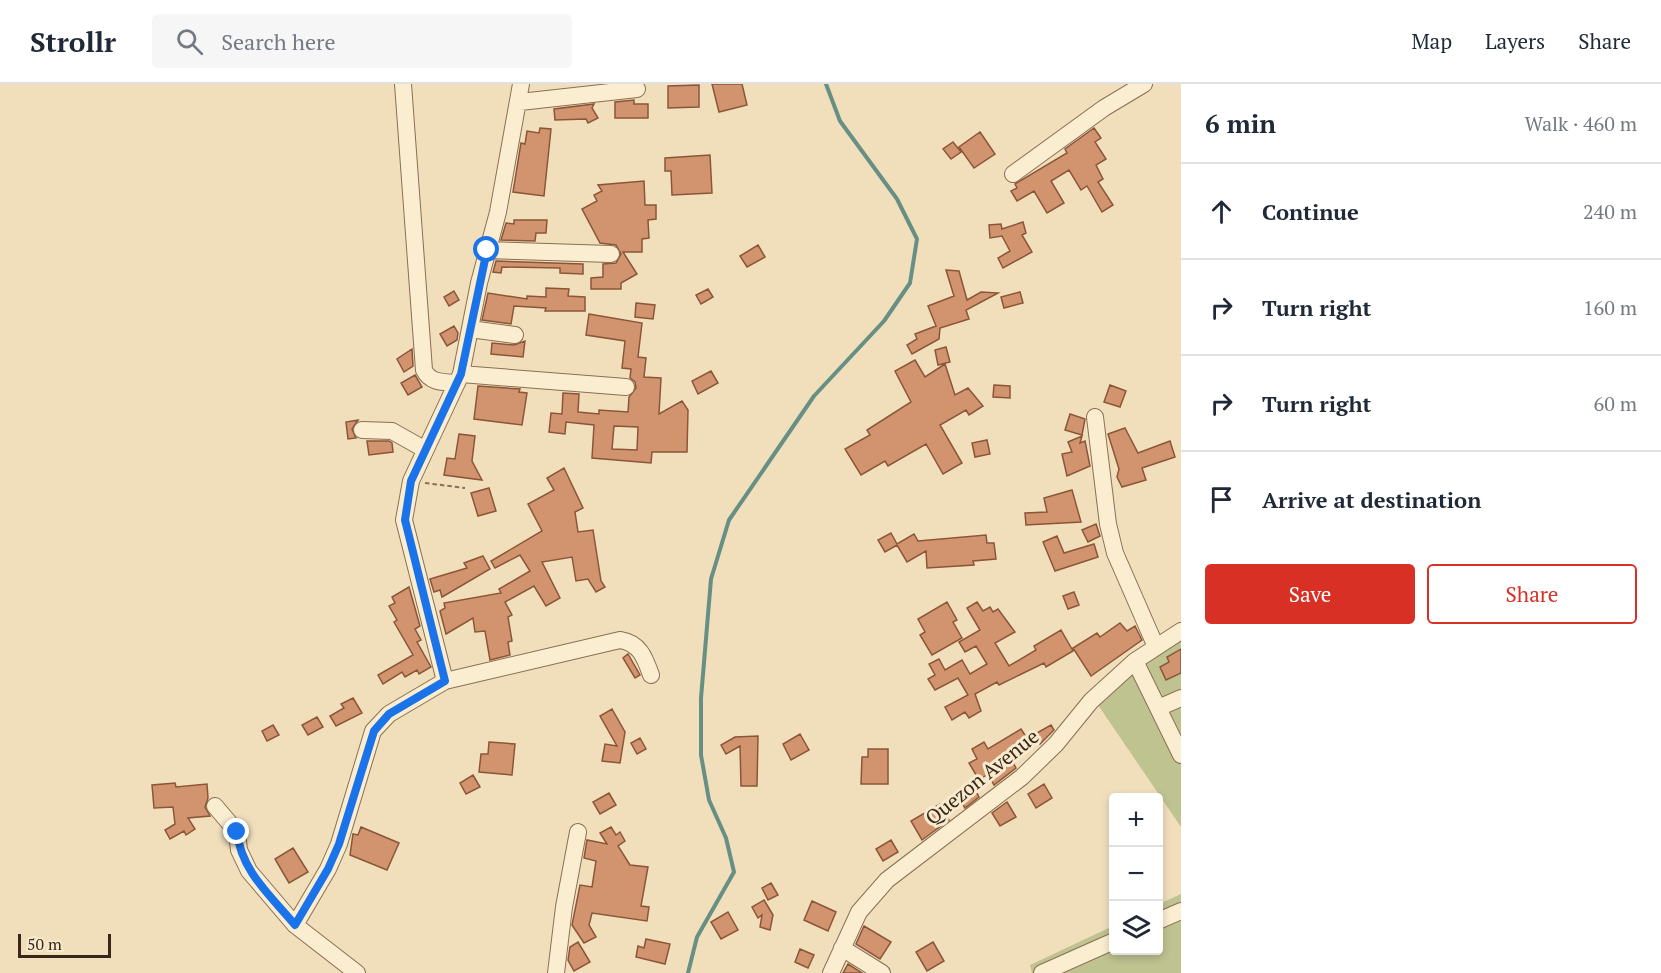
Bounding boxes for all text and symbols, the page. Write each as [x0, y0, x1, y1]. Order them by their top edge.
search box [152, 14, 572, 68]
text: Strollr [30, 23, 116, 60]
icon: search [173, 25, 206, 58]
text: Search here [221, 27, 336, 56]
text: Map [1411, 27, 1452, 55]
text: Layers [1485, 27, 1545, 55]
text: Share [1578, 27, 1631, 55]
text: 6 min [1205, 106, 1276, 140]
text: Walk · 460 m [1525, 110, 1637, 137]
icon: ahead [1205, 195, 1238, 228]
text: Continue [1262, 197, 1359, 226]
text: 240 m [1583, 198, 1637, 225]
route start [473, 236, 499, 262]
icon: right [1205, 291, 1238, 324]
text: Turn right [1262, 293, 1371, 322]
text: 160 m [1583, 294, 1637, 321]
icon: right [1205, 387, 1238, 420]
text: Turn right [1262, 389, 1371, 418]
text: 60 m [1594, 390, 1637, 417]
icon: arrive [1205, 483, 1238, 516]
text: Arrive at destination [1262, 485, 1481, 514]
button: Save [1205, 564, 1415, 624]
button: Share [1427, 564, 1637, 624]
street label: Quezon Avenue [919, 723, 1044, 831]
map controls [1109, 793, 1163, 955]
button: + [1109, 793, 1163, 847]
route end [223, 818, 249, 844]
button: − [1109, 847, 1163, 901]
button: layers [1109, 901, 1163, 955]
scale bar [18, 931, 111, 958]
text: 50 m [27, 933, 62, 955]

